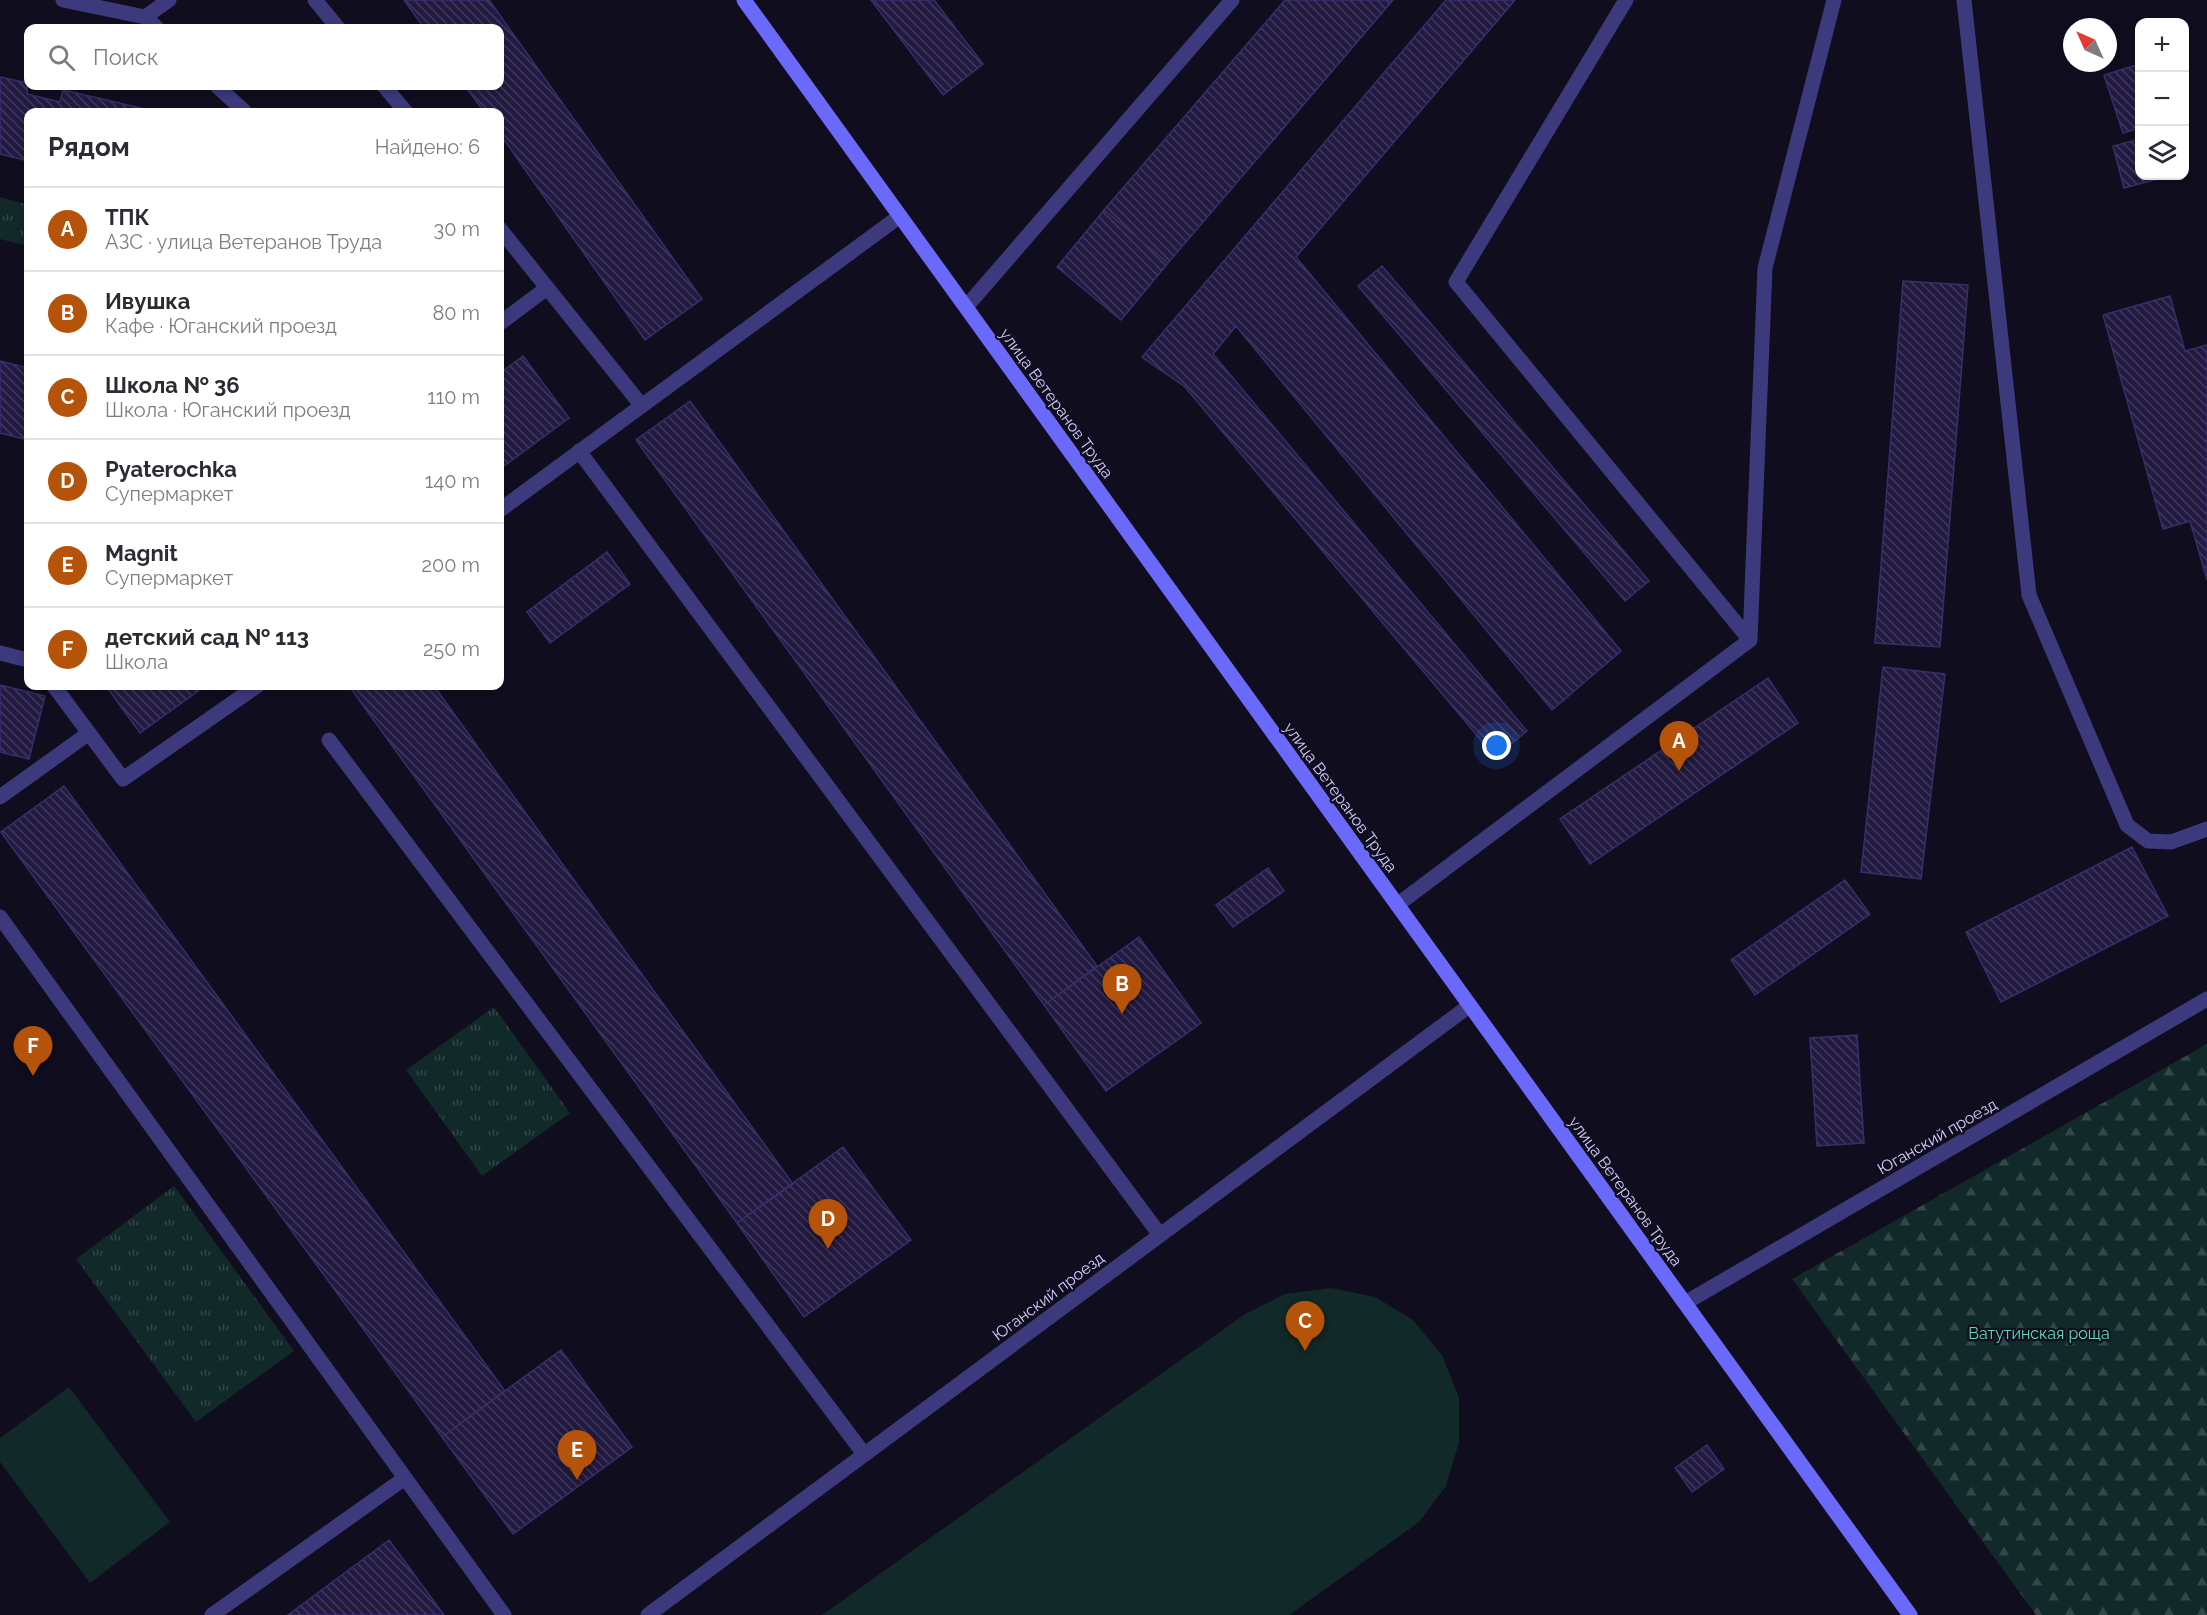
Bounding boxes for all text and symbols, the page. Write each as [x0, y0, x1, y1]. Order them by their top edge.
north arrow [2063, 18, 2117, 72]
map controls [2135, 18, 2189, 180]
button: + [2135, 18, 2189, 72]
search box [24, 24, 504, 90]
icon: search [45, 41, 78, 74]
text: Поиск [93, 44, 158, 70]
button: − [2135, 72, 2189, 126]
button: layers [2135, 126, 2189, 180]
text: Рядом [48, 132, 130, 162]
text: Найдено: 6 [375, 135, 480, 159]
text: ТПК [105, 204, 150, 230]
text: A [61, 217, 74, 241]
text: 30 m [434, 217, 480, 241]
text: АЗС · улица Ветеранов Труда [105, 230, 382, 254]
text: Ивушка [105, 288, 190, 314]
text: B [61, 301, 74, 325]
text: 80 m [432, 301, 480, 325]
text: Кафе · Юганский проезд [105, 314, 337, 338]
street label: улица Ветеранов Труда [996, 325, 1117, 482]
text: Школа № 36 [105, 372, 240, 398]
text: C [61, 385, 74, 409]
text: 110 m [427, 385, 480, 409]
text: Школа · Юганский проезд [105, 398, 351, 422]
text: Pyaterochka [105, 456, 237, 482]
text: D [60, 469, 75, 493]
text: 140 m [425, 469, 480, 493]
text: Супермаркет [105, 482, 233, 506]
text: Magnit [105, 540, 178, 566]
text: E [61, 553, 74, 577]
text: 200 m [422, 553, 480, 577]
text: Супермаркет [105, 566, 233, 590]
text: детский сад № 113 [105, 624, 309, 650]
text: F [62, 637, 73, 661]
text: 250 m [423, 637, 480, 661]
text: Школа [105, 650, 168, 674]
street label: улица Ветеранов Труда [1280, 719, 1401, 876]
pin: A [1660, 722, 1698, 771]
your location [1482, 731, 1511, 760]
pin: B [1102, 964, 1142, 1014]
pin: F [14, 1026, 52, 1076]
street label: Юганский проезд [1874, 1094, 2000, 1178]
street label: улица Ветеранов Труда [1565, 1113, 1686, 1270]
pin: D [808, 1200, 848, 1249]
street label: Юганский проезд [989, 1248, 1108, 1345]
pin: C [1286, 1302, 1324, 1351]
park label: Ватутинская роща [1968, 1324, 2110, 1343]
pin: E [558, 1430, 596, 1480]

